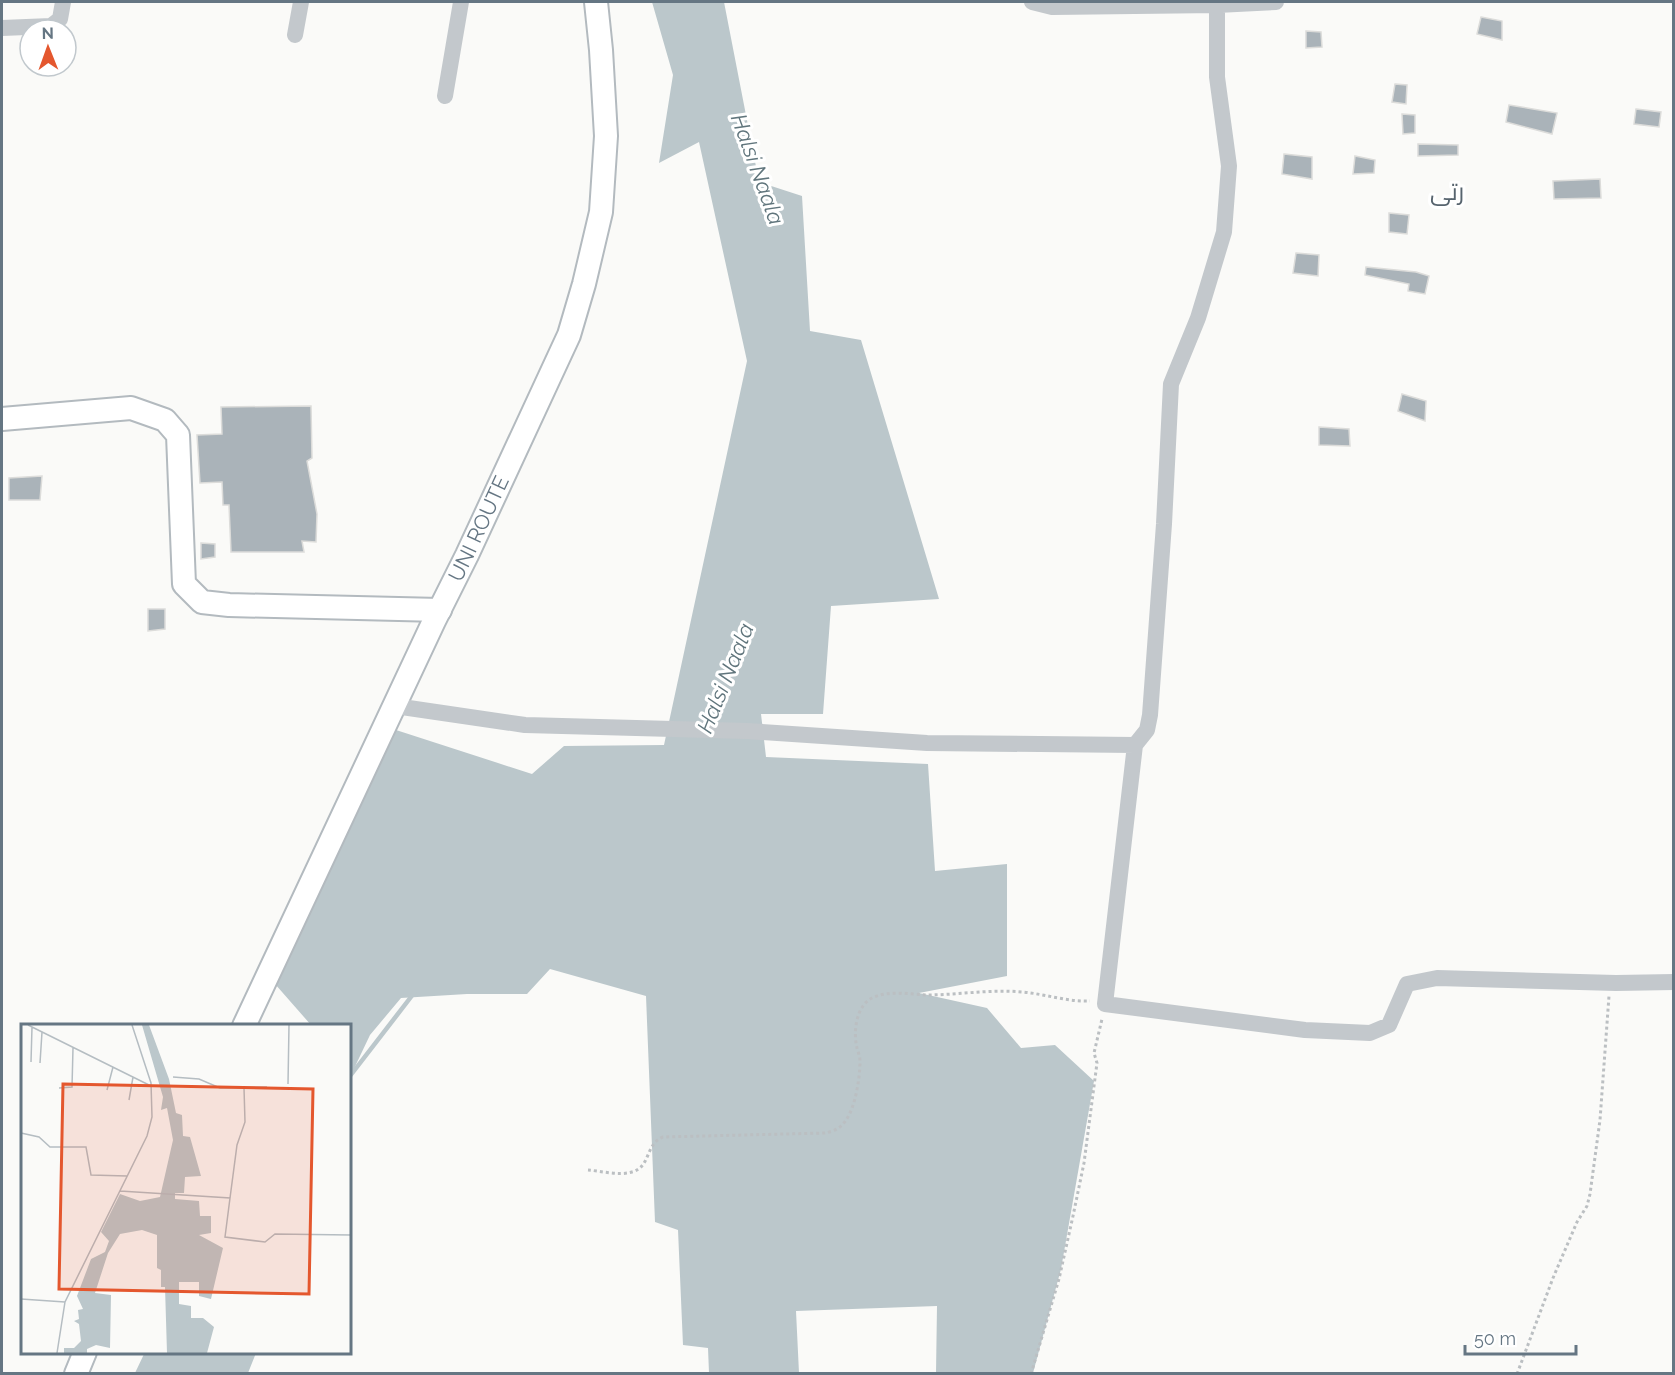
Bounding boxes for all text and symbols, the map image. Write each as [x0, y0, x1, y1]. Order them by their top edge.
north arrow [18, 18, 78, 78]
text: N [41, 24, 54, 43]
water label: Halsi Naala [726, 110, 790, 228]
district label: رتی [1430, 177, 1464, 206]
street label: UNI ROUTE [443, 472, 514, 585]
water label: Halsi Naala [691, 619, 759, 737]
inset map [21, 1024, 351, 1354]
scale bar [1465, 1318, 1576, 1356]
text: 50 m [1474, 1328, 1516, 1349]

